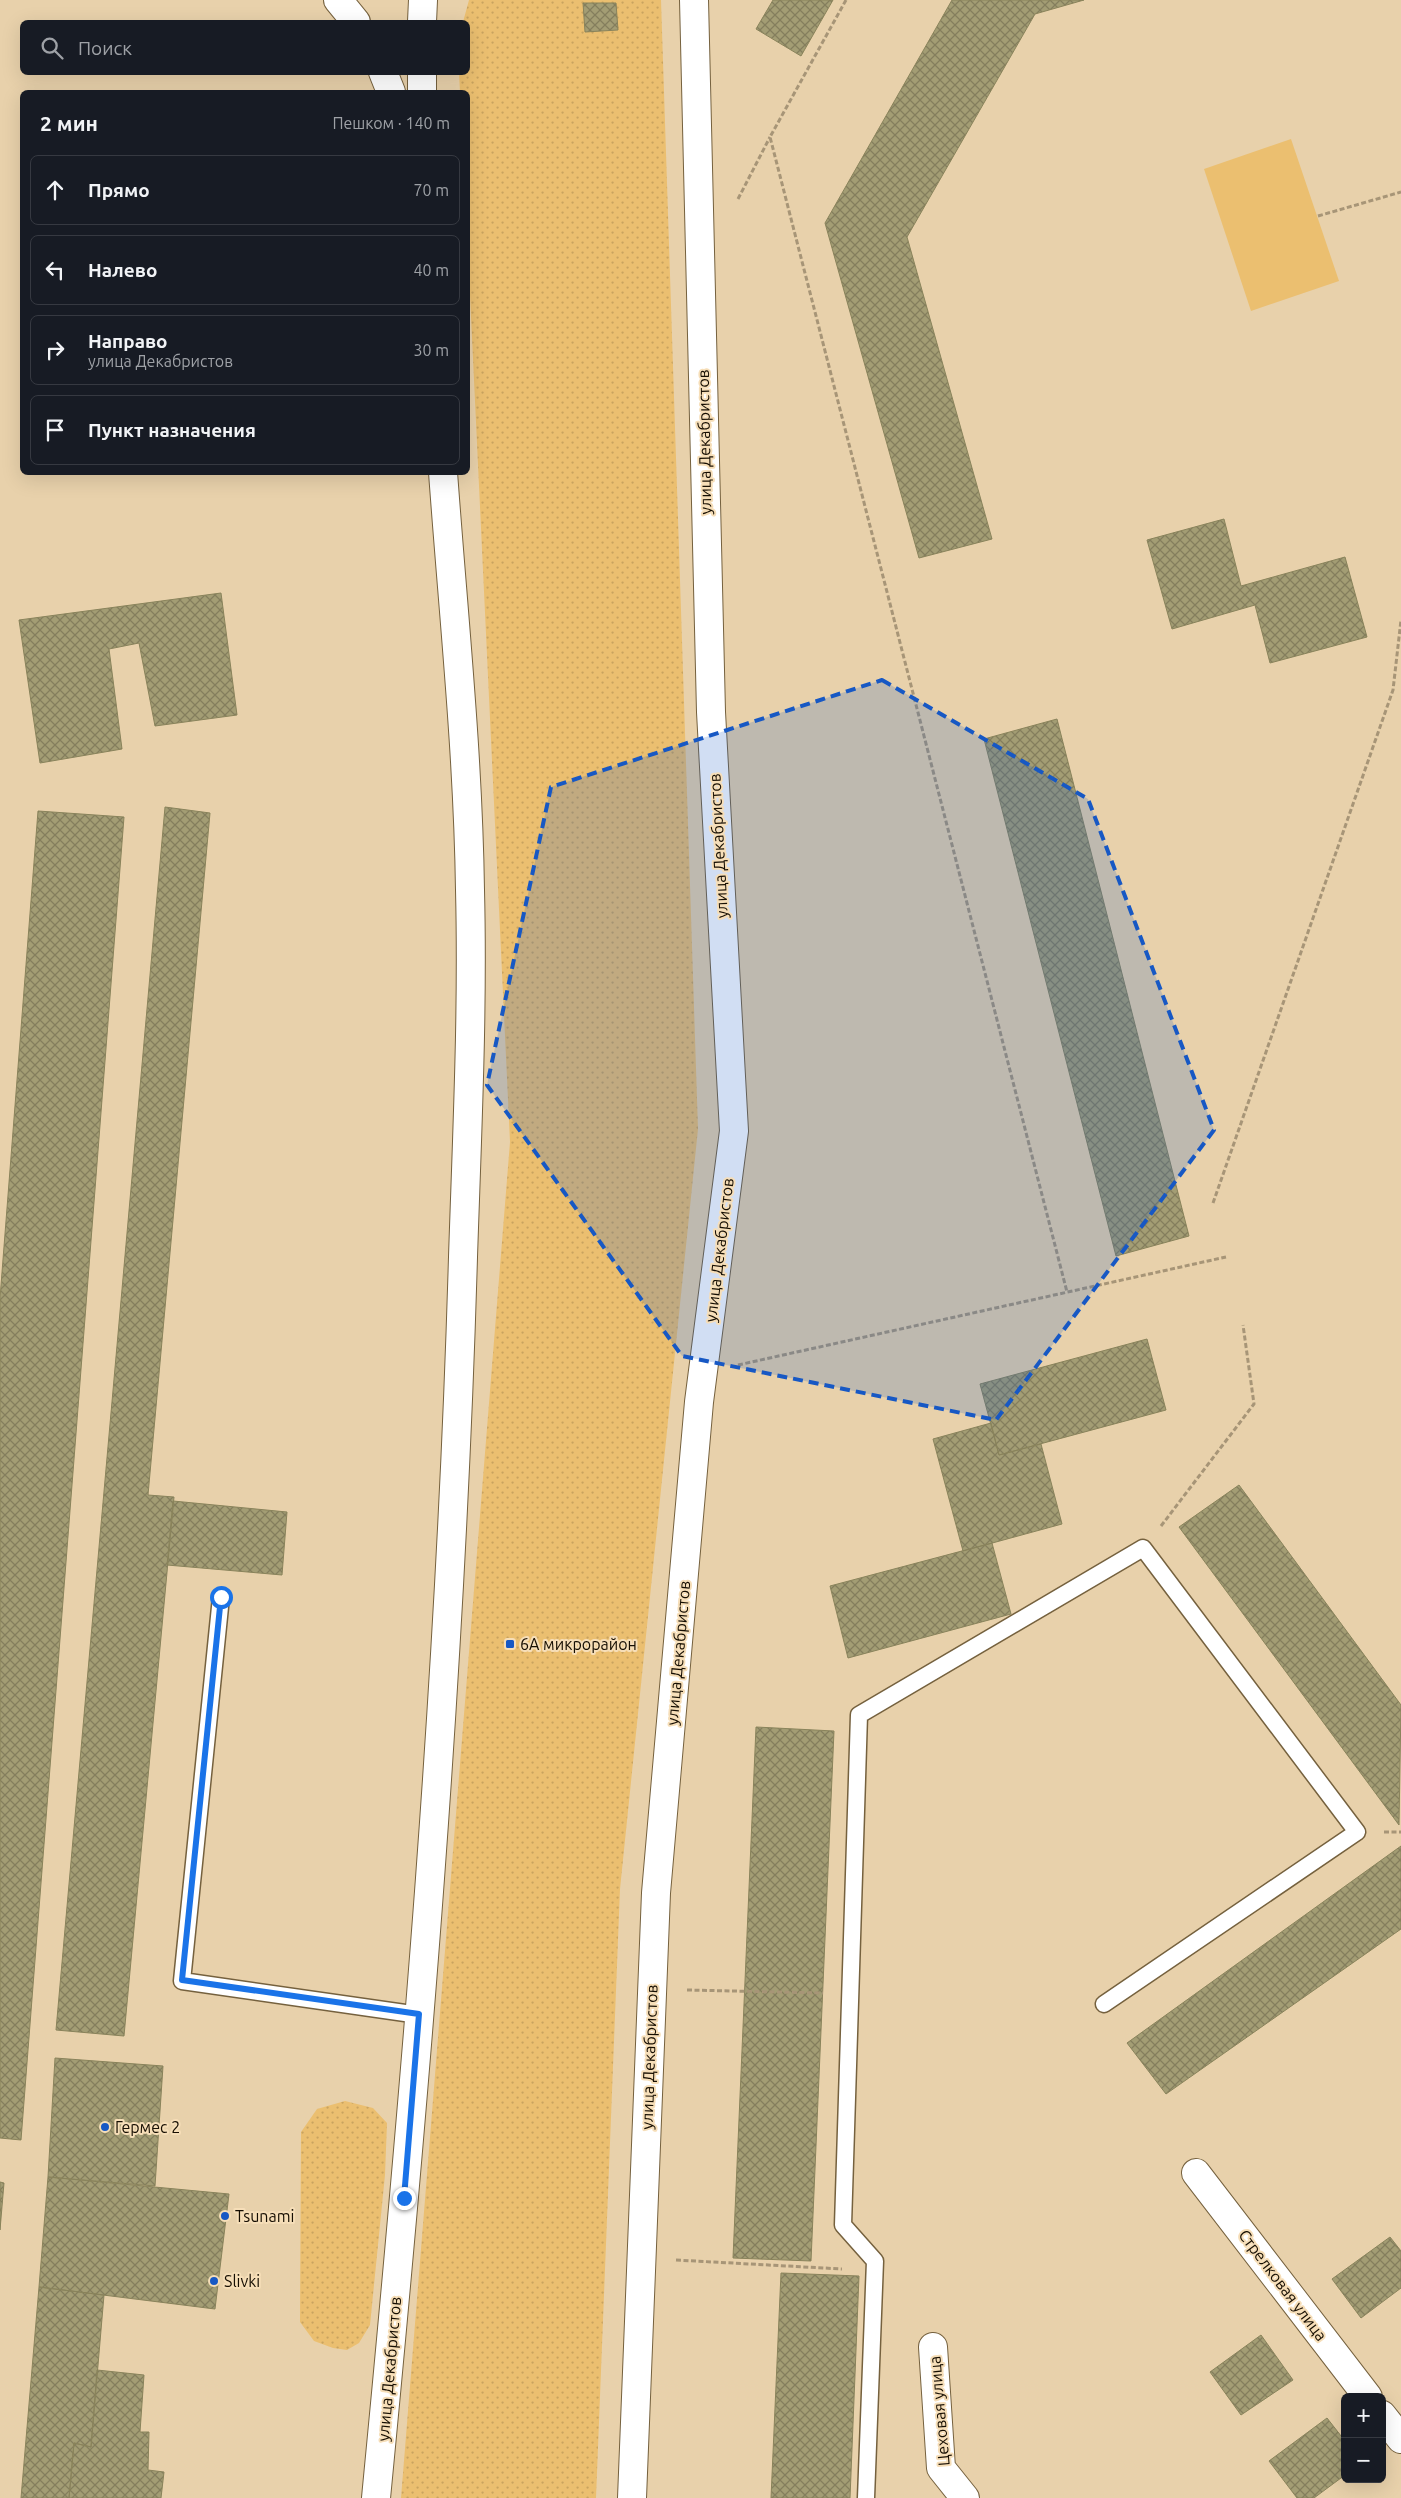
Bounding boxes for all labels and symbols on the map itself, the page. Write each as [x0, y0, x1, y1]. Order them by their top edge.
street label: улица Декабристов [694, 369, 714, 515]
street label: улица Декабристов [705, 773, 731, 919]
street label: улица Декабристов [701, 1177, 737, 1323]
street label: улица Декабристов [663, 1580, 693, 1726]
route start [210, 1586, 233, 1609]
place label: 6А микрорайон [520, 1635, 637, 1653]
marker: 6А микрорайон [504, 1638, 516, 1650]
street label: улица Декабристов [637, 1984, 661, 2130]
place label: Гермес 2 [115, 2118, 180, 2136]
marker: Гермес 2 [99, 2121, 111, 2133]
route end [393, 2187, 416, 2210]
place label: Tsunami [235, 2207, 294, 2225]
marker: Tsunami [219, 2210, 231, 2222]
street label: Стрелковая улица [1235, 2226, 1331, 2344]
place label: Slivki [224, 2272, 260, 2290]
marker: Slivki [208, 2275, 220, 2287]
street label: улица Декабристов [374, 2296, 404, 2442]
street label: Цеховая улица [925, 2355, 953, 2467]

